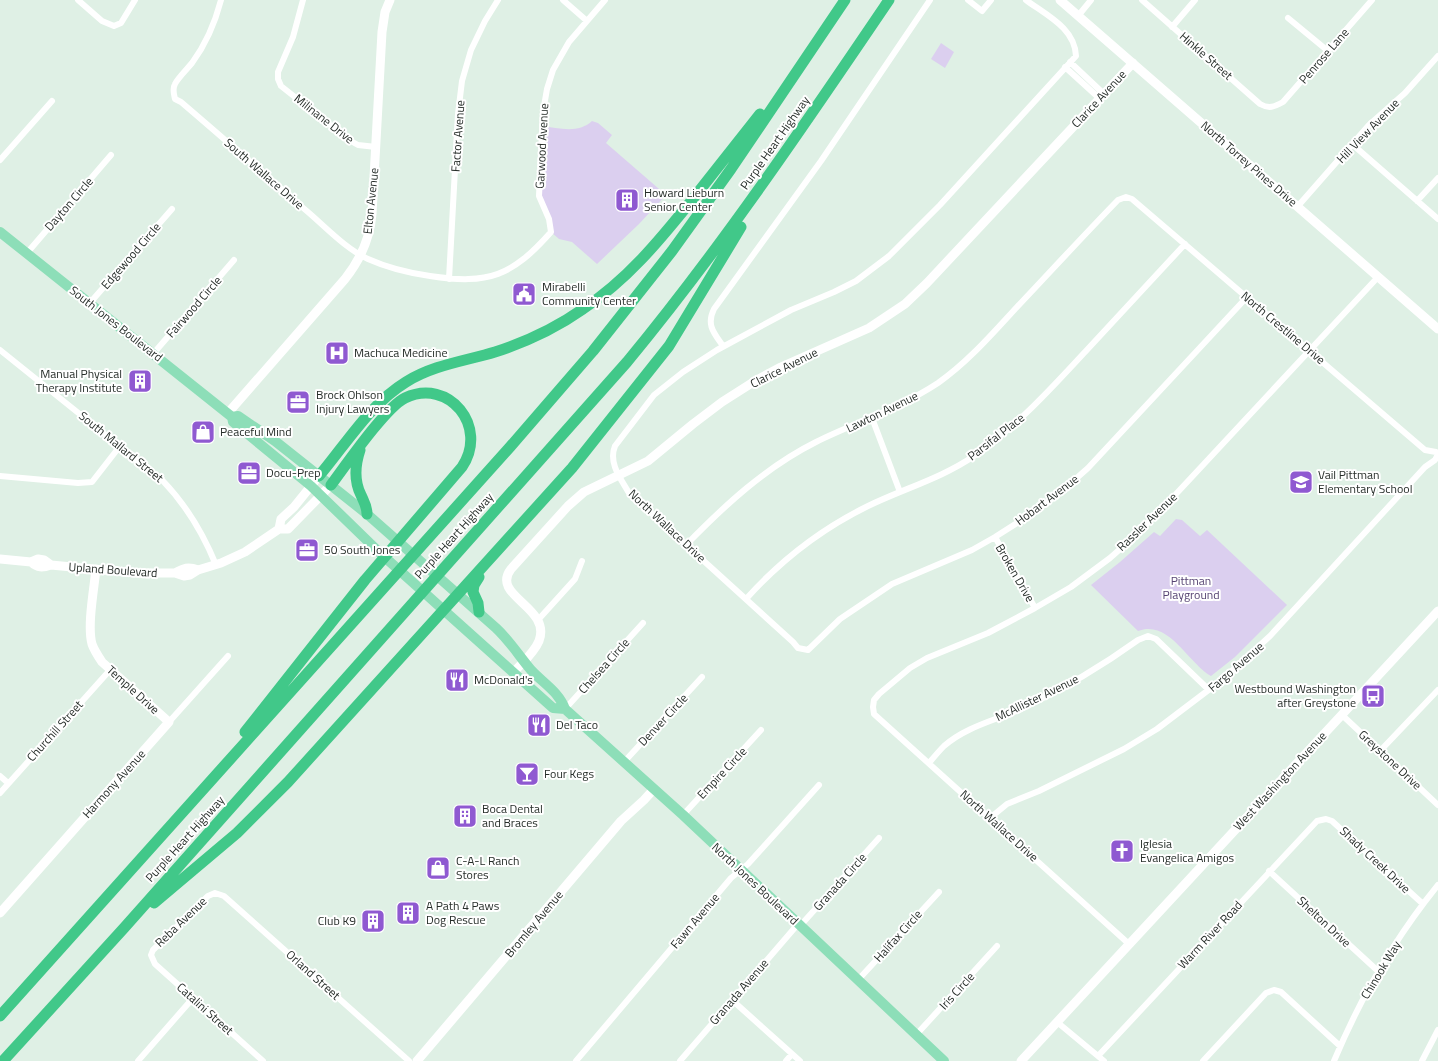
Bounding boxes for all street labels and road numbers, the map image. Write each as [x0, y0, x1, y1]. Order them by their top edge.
street label: Penrose Lane [1294, 24, 1353, 88]
street label: Hinkle Street [1175, 27, 1238, 85]
street label: Clarice Avenue [1067, 65, 1131, 132]
street label: Milinane Drive [290, 89, 359, 148]
street label: Purple Heart Highway [735, 92, 814, 193]
street label: Hill View Avenue [1332, 94, 1404, 167]
street label: Factor Avenue [446, 99, 469, 173]
street label: Garwood Avenue [530, 103, 553, 189]
street label: North Torrey Pines Drive [1197, 116, 1302, 211]
street label: South Wallace Drive [220, 133, 309, 214]
street label: Elton Avenue [358, 167, 383, 235]
street label: Dayton Circle [40, 172, 98, 235]
street label: Edgewood Circle [96, 218, 165, 293]
street label: Fairwood Circle [161, 271, 226, 342]
street label: South Jones Boulevard [66, 281, 167, 366]
street label: North Crestline Drive [1237, 287, 1330, 369]
street label: Clarice Avenue [747, 342, 821, 393]
street label: Lawton Avenue [843, 386, 921, 437]
street label: South Mallard Street [75, 406, 168, 487]
street label: Parsifal Place [963, 408, 1028, 465]
street label: Hobart Avenue [1011, 469, 1082, 530]
street label: North Wallace Drive [624, 485, 710, 567]
street label: Purple Heart Highway [410, 488, 498, 583]
street label: Rassler Avenue [1112, 488, 1181, 555]
street label: Broken Drive [991, 540, 1040, 606]
street label: Upland Boulevard [68, 557, 158, 582]
street label: Chelsea Circle [573, 634, 634, 698]
street label: Fargo Avenue [1204, 637, 1268, 696]
street label: Temple Drive [103, 661, 164, 719]
street label: McAllister Avenue [992, 669, 1082, 726]
street label: Denver Circle [633, 689, 692, 750]
street label: Churchill Street [22, 695, 88, 766]
street label: Greystone Drive [1354, 725, 1426, 794]
street label: West Washington Avenue [1228, 727, 1331, 835]
street label: Empire Circle [692, 742, 751, 803]
street label: Harmony Avenue [77, 745, 150, 822]
street label: North Wallace Drive [956, 785, 1043, 866]
street label: Purple Heart Highway [141, 791, 229, 886]
street label: Shady Creek Drive [1336, 822, 1415, 898]
street label: North Jones Boulevard [707, 838, 803, 929]
street label: Granada Circle [808, 848, 871, 915]
street label: Bromley Avenue [500, 886, 567, 961]
street label: Fawn Avenue [666, 889, 724, 953]
street label: Reba Avenue [150, 892, 211, 951]
street label: Shelton Drive [1293, 892, 1356, 952]
street label: Warm River Road [1173, 896, 1247, 973]
street label: Halifax Circle [869, 905, 926, 966]
street label: Chinook Way [1356, 937, 1406, 1003]
street label: Orland Street [282, 945, 345, 1005]
street label: Granada Avenue [704, 954, 773, 1029]
street label: Iris Circle [934, 968, 979, 1014]
street label: Catalini Street [173, 978, 239, 1040]

